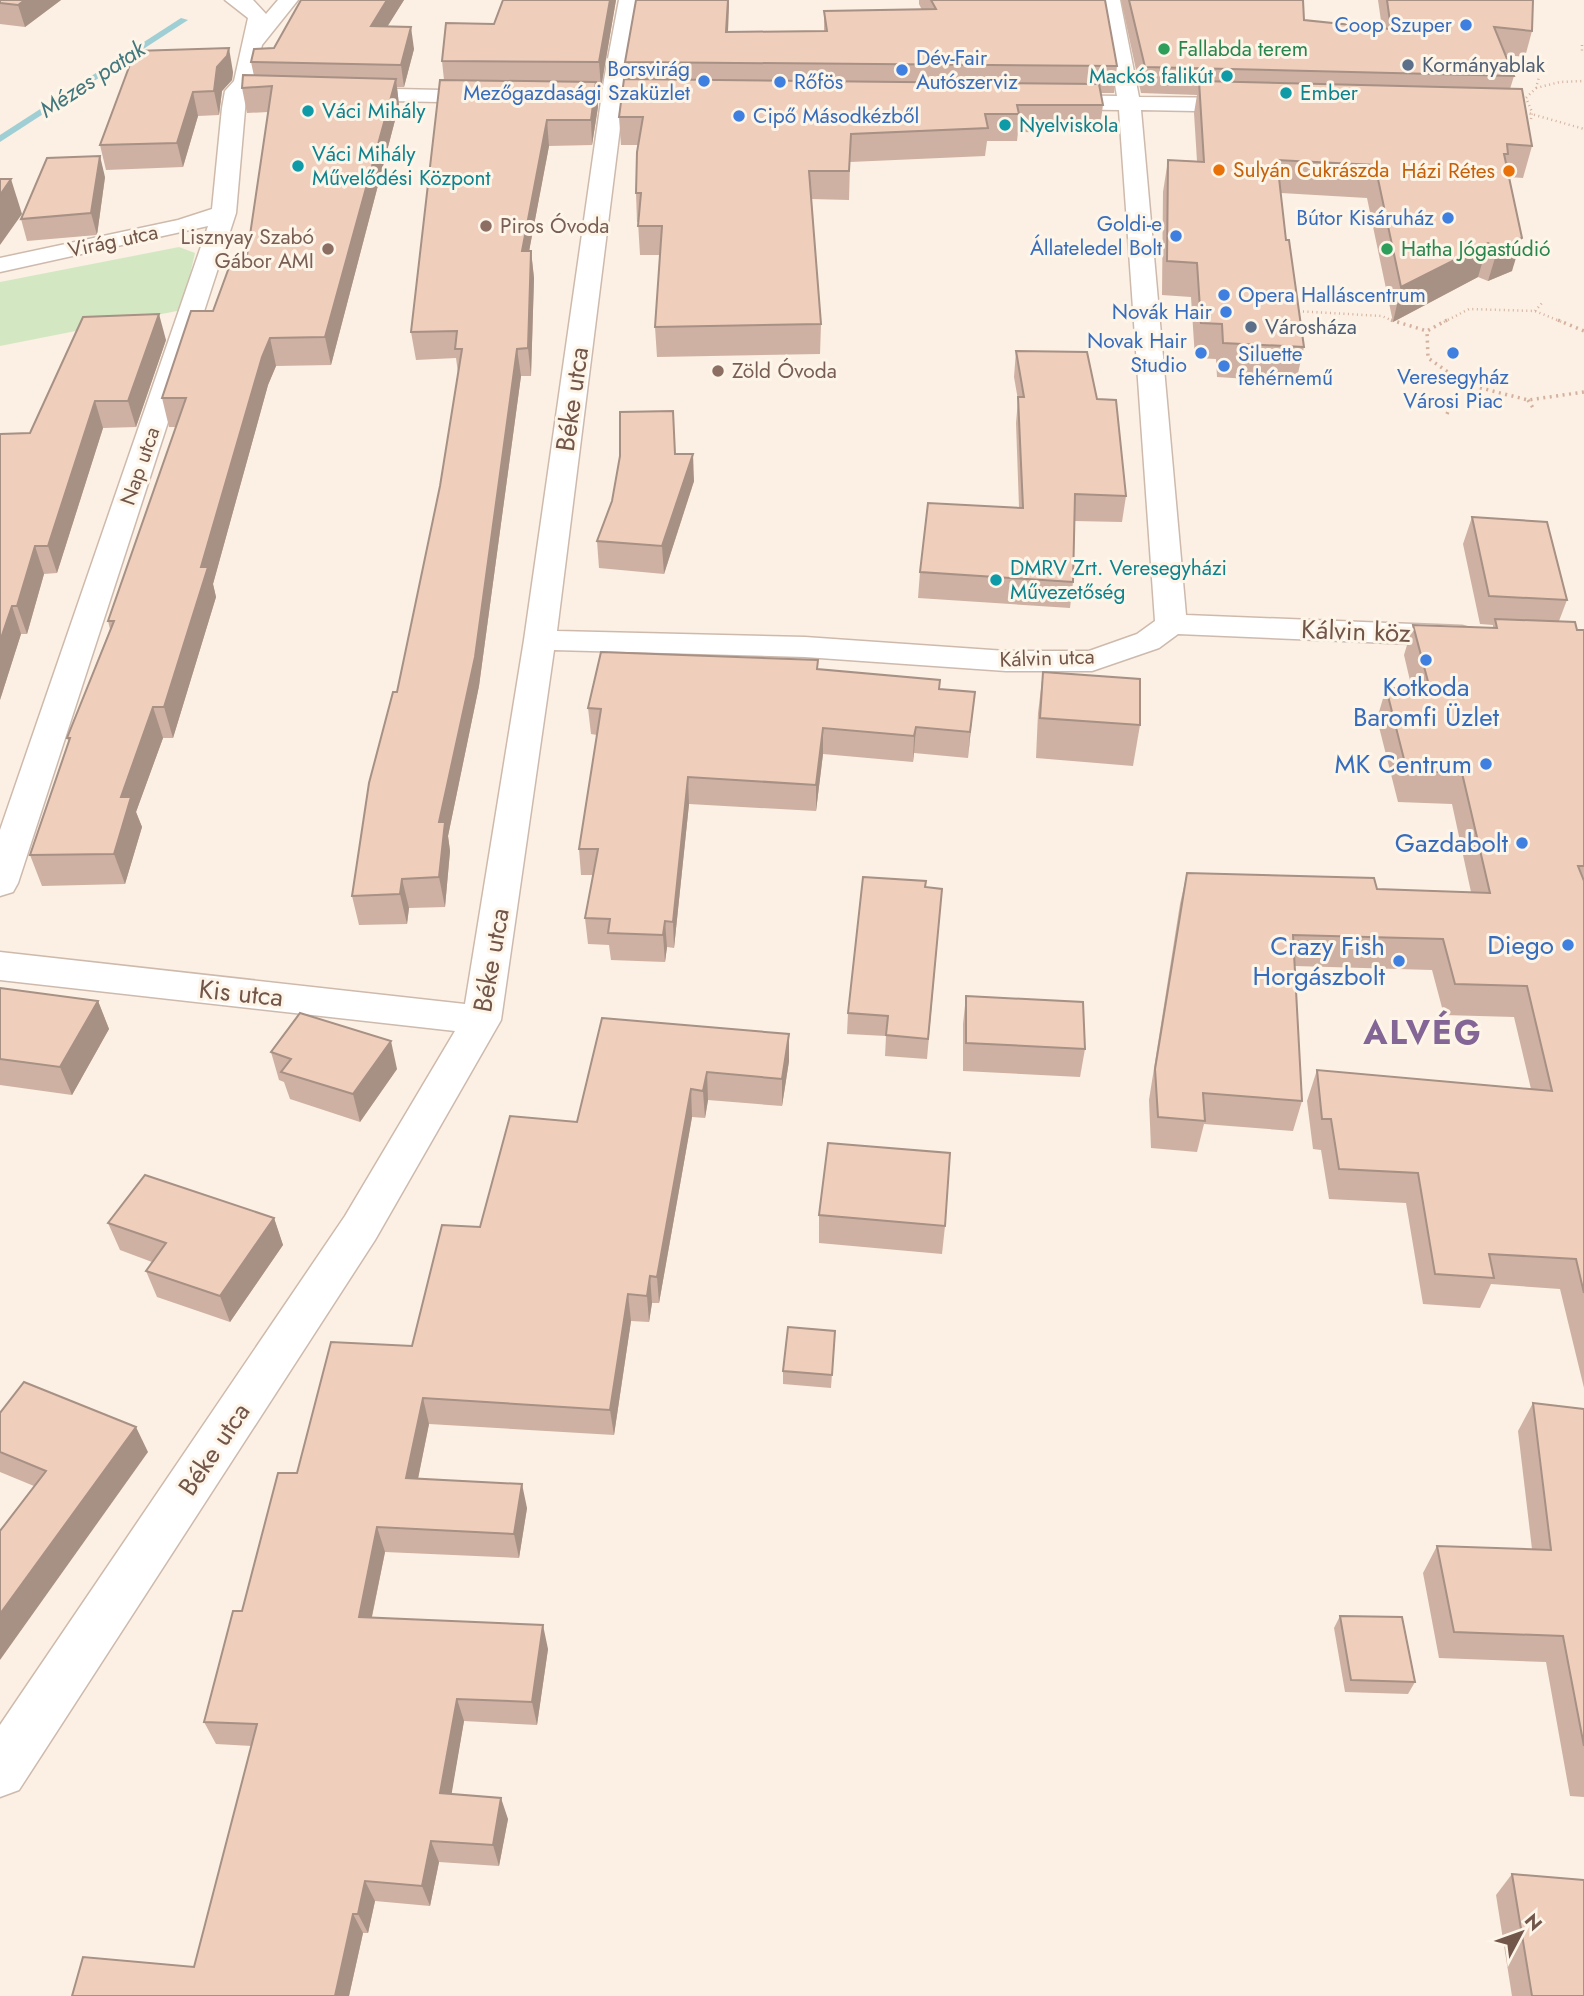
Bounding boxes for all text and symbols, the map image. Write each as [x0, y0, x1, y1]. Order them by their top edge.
place label: Coop Szuper [1334, 10, 1453, 40]
marker: Coop Szuper [1458, 17, 1474, 33]
water label: Mézes patak [32, 31, 153, 126]
place label: Fallabda terem [1178, 34, 1308, 64]
marker: Fallabda terem [1156, 41, 1172, 57]
place label: Dév-Fair Autószerviz [916, 43, 1018, 97]
place label: Kormányablak [1422, 50, 1546, 80]
place label: Borsvirág Mezőgazdasági Szaküzlet [463, 54, 690, 108]
marker: Kormányablak [1400, 57, 1416, 73]
place label: Mackós falikút [1089, 61, 1213, 91]
marker: Dév-Fair Autószerviz [894, 62, 910, 78]
place label: Rőfös [794, 67, 843, 97]
marker: Mackós falikút [1219, 68, 1235, 84]
marker: Borsvirág Mezőgazdasági Szaküzlet [696, 73, 712, 89]
marker: Rőfös [772, 74, 788, 90]
place label: Ember [1300, 78, 1359, 108]
marker: Ember [1278, 85, 1294, 101]
place label: Váci Mihály [322, 96, 426, 126]
place label: Cipő Másodkézből [753, 101, 919, 131]
marker: Váci Mihály [300, 103, 316, 119]
marker: Cipő Másodkézből [731, 108, 747, 124]
place label: Nyelviskola [1019, 110, 1118, 140]
marker: Nyelviskola [997, 117, 1013, 133]
place label: Váci Mihály Művelődési Központ [312, 139, 491, 193]
place label: Sulyán Cukrászda [1233, 155, 1389, 185]
place label: Házi Rétes [1401, 156, 1495, 186]
marker: Váci Mihály Művelődési Központ [290, 158, 306, 174]
marker: Sulyán Cukrászda [1211, 162, 1227, 178]
marker: Házi Rétes [1501, 163, 1517, 179]
place label: Bútor Kisáruház [1296, 203, 1434, 233]
place label: Goldi-e Állateledel Bolt [1030, 209, 1162, 263]
marker: Bútor Kisáruház [1440, 210, 1456, 226]
place label: Piros Óvoda [500, 211, 609, 241]
street label: Virág utca [65, 217, 161, 265]
marker: Piros Óvoda [478, 218, 494, 234]
place label: Lisznyay Szabó Gábor AMI [181, 222, 314, 276]
marker: Goldi-e Állateledel Bolt [1168, 228, 1184, 244]
place label: Hatha Jógastúdió [1401, 234, 1551, 264]
marker: Lisznyay Szabó Gábor AMI [320, 241, 336, 257]
marker: Hatha Jógastúdió [1379, 241, 1395, 257]
place label: Opera Halláscentrum [1238, 280, 1426, 310]
marker: Opera Halláscentrum [1216, 287, 1232, 303]
place label: Novák Hair [1112, 297, 1213, 327]
marker: Novák Hair [1218, 304, 1234, 320]
place label: Városháza [1265, 312, 1357, 342]
marker: Városháza [1243, 319, 1259, 335]
place label: Novak Hair Studio [1087, 326, 1188, 380]
place label: Siluette fehérnemű [1238, 339, 1333, 393]
street label: Béke utca [546, 344, 598, 454]
marker: Novak Hair Studio [1193, 345, 1209, 361]
marker: Veresegyház Városi Piac [1445, 345, 1461, 361]
place label: Zöld Óvoda [732, 356, 837, 386]
marker: Siluette fehérnemű [1216, 358, 1232, 374]
place label: Veresegyház Városi Piac [1397, 362, 1509, 416]
marker: Zöld Óvoda [710, 363, 726, 379]
street label: Nap utca [113, 423, 167, 509]
place label: DMRV Zrt. Veresegyházi Művezetőség [1010, 553, 1227, 607]
marker: DMRV Zrt. Veresegyházi Művezetőség [988, 572, 1004, 588]
street label: Kálvin köz [1300, 610, 1412, 652]
street label: Kálvin utca [999, 641, 1095, 675]
marker: Kotkoda Baromfi Üzlet [1418, 652, 1434, 668]
place label: Kotkoda Baromfi Üzlet [1353, 668, 1500, 736]
place label: MK Centrum [1335, 745, 1472, 783]
marker: MK Centrum [1478, 756, 1494, 772]
place label: Gazdabolt [1395, 824, 1509, 862]
marker: Gazdabolt [1514, 835, 1530, 851]
street label: Béke utca [463, 905, 519, 1015]
place label: Diego [1487, 926, 1554, 964]
place label: Crazy Fish Horgászbolt [1253, 927, 1386, 995]
marker: Diego [1560, 937, 1576, 953]
marker: Crazy Fish Horgászbolt [1391, 953, 1407, 969]
street label: Kis utca [197, 970, 285, 1016]
district label: ALVÉG [1362, 1009, 1483, 1056]
street label: Béke utca [169, 1395, 259, 1503]
north arrow [1486, 1898, 1556, 1968]
text: N [1518, 1908, 1549, 1937]

